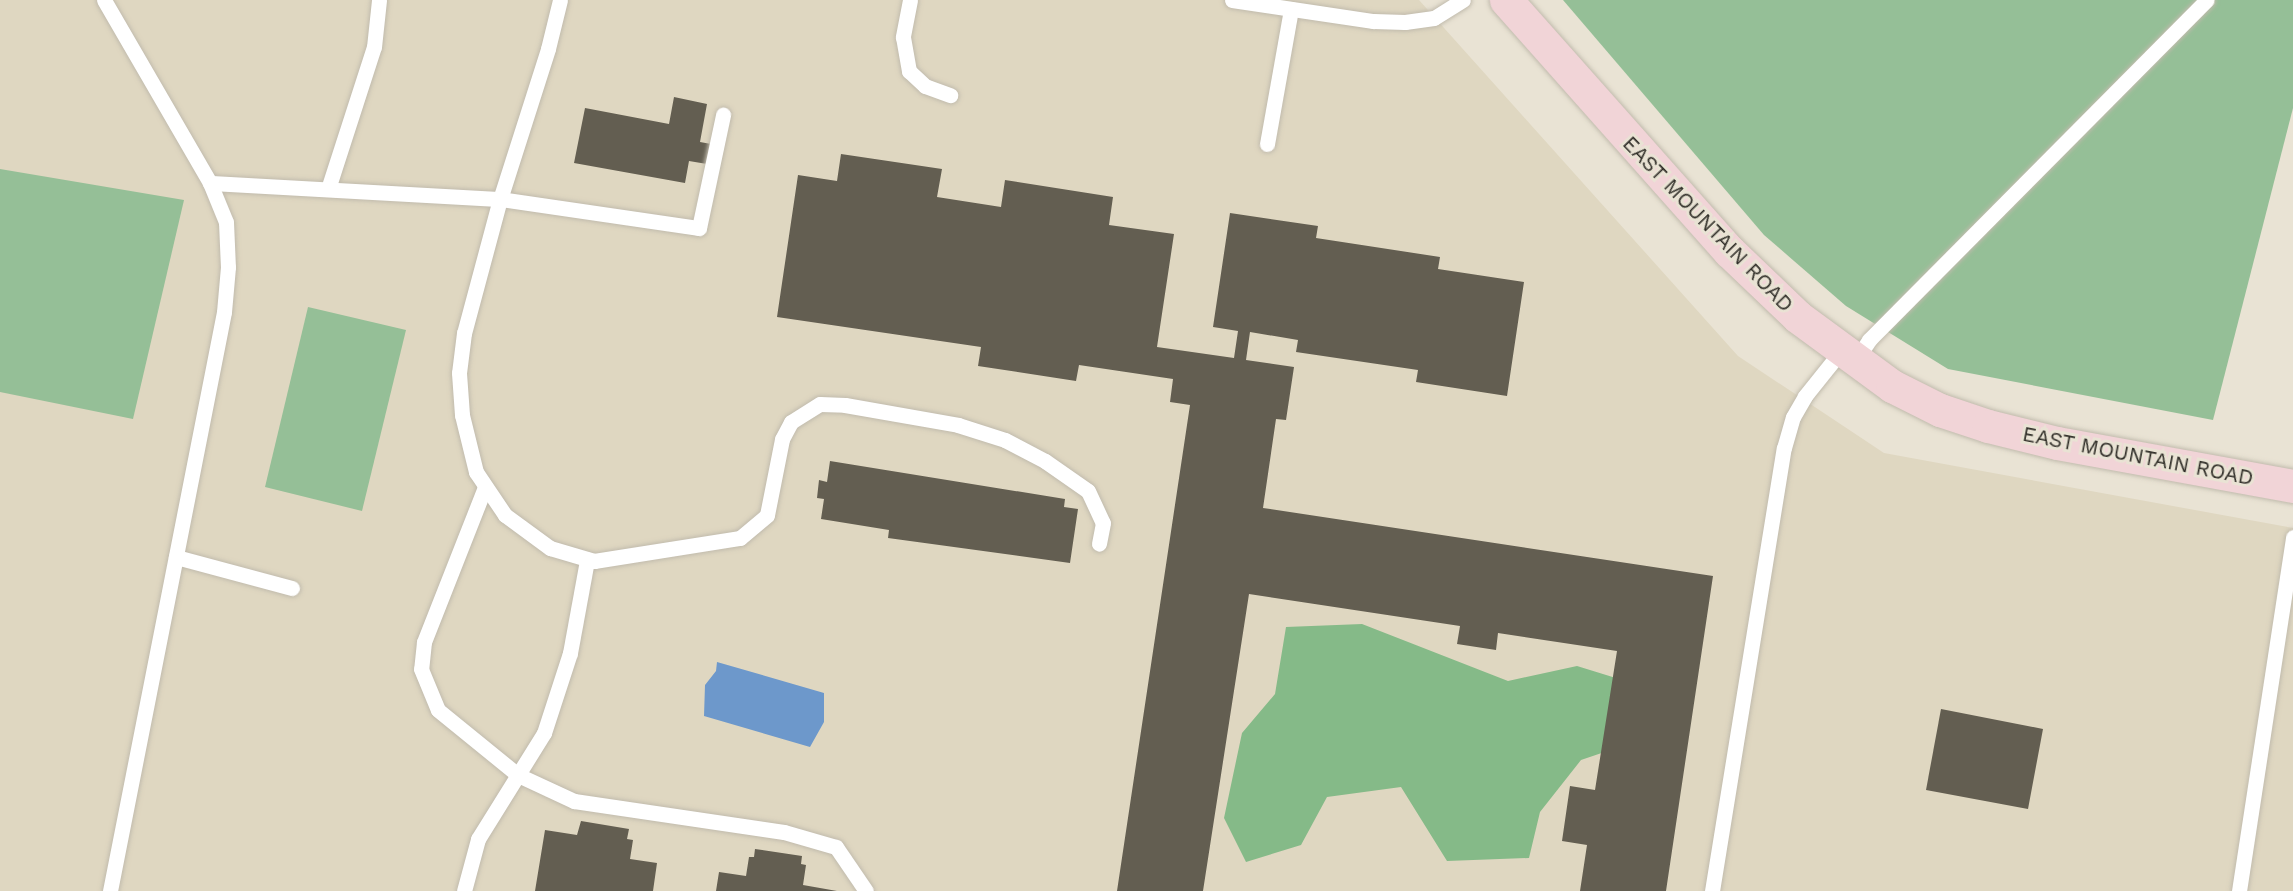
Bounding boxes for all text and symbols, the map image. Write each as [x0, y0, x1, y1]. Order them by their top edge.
street label: EAST MOUNTAIN ROAD [1617, 131, 1799, 317]
street label: EAST MOUNTAIN ROAD [2020, 421, 2256, 491]

